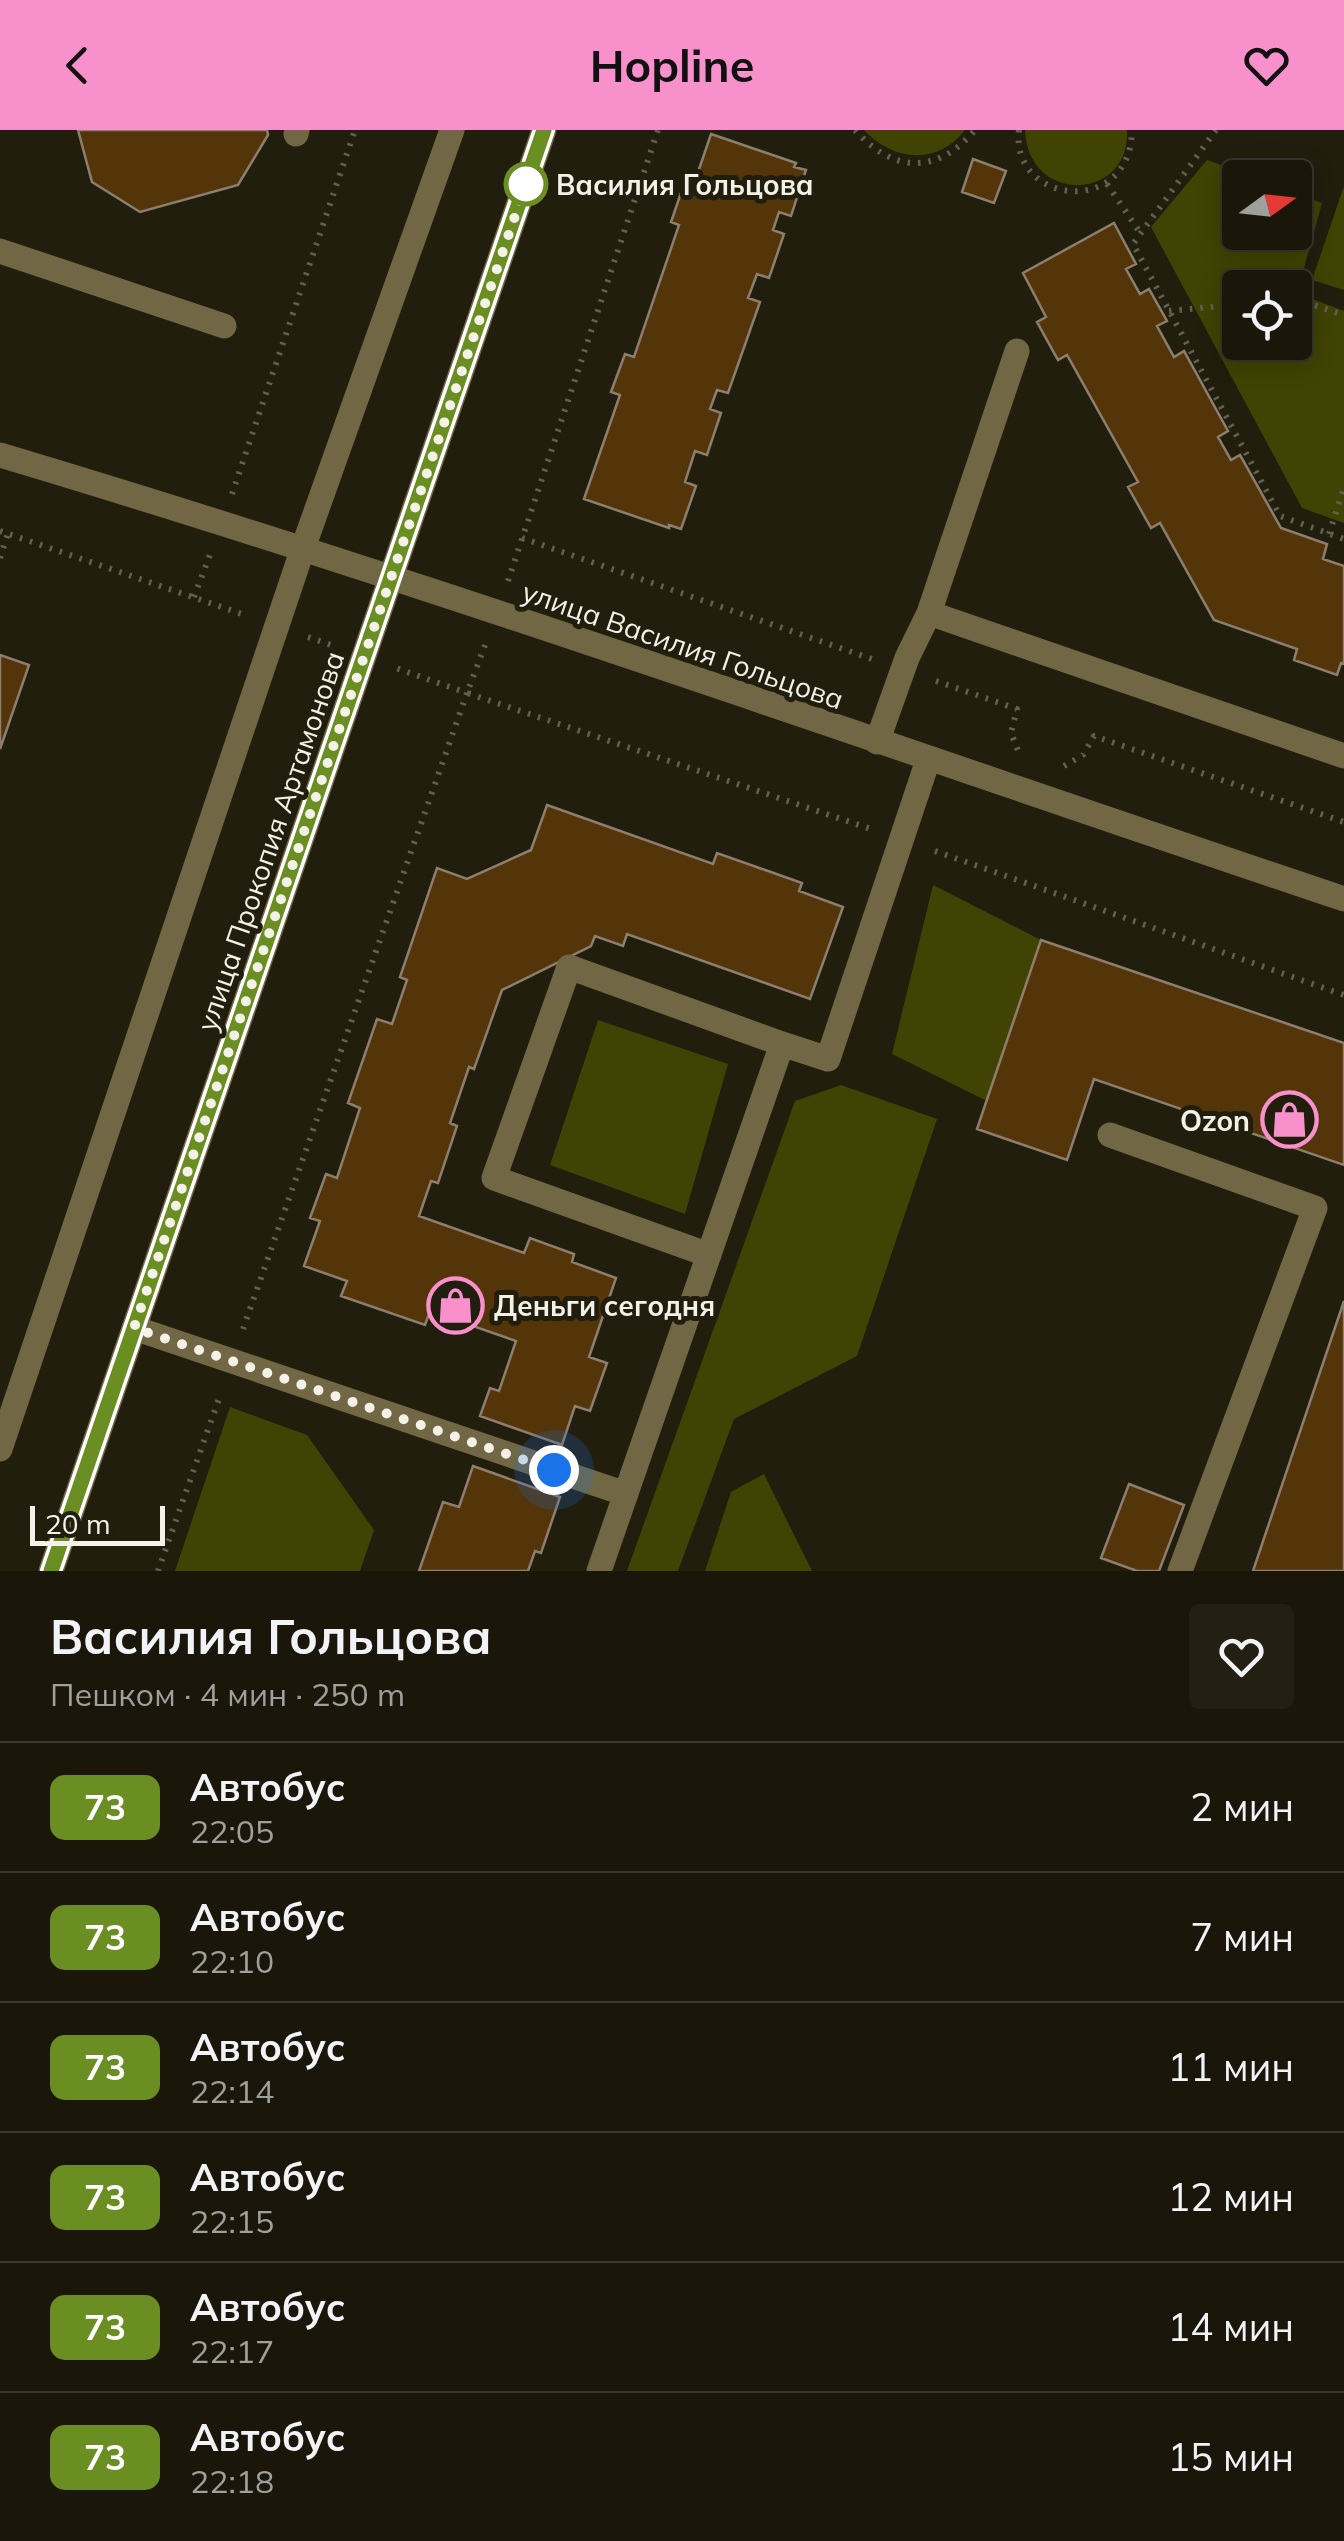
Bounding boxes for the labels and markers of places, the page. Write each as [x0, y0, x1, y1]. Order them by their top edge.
marker: Василия Гольцова [505, 163, 547, 205]
place label: Василия Гольцова [556, 167, 814, 202]
shop icon: Ozon [1259, 1090, 1319, 1150]
place label: Ozon [1180, 1103, 1250, 1138]
shop icon: Деньги сегодня [425, 1275, 485, 1335]
place label: Деньги сегодня [494, 1288, 715, 1323]

